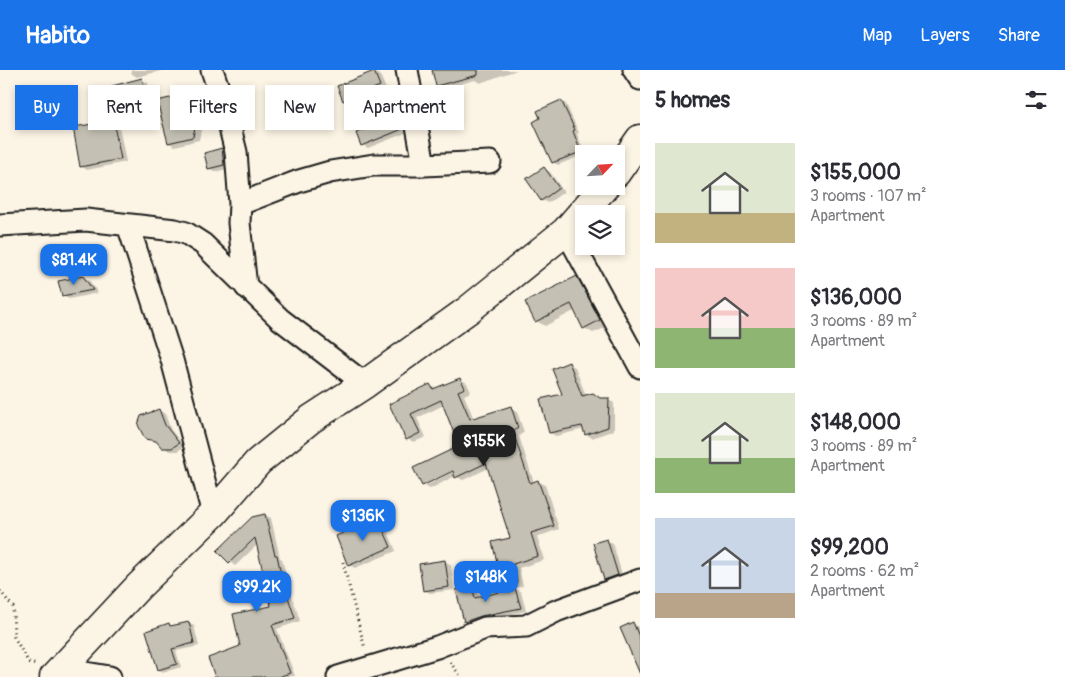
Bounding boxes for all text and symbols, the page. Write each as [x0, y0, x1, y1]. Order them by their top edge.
text: Habito [25, 21, 90, 50]
text: Map [863, 24, 892, 47]
text: Layers [920, 24, 970, 47]
text: Share [998, 24, 1040, 47]
chip: Buy [15, 85, 78, 130]
chip: Rent [88, 85, 160, 130]
chip: Filters [170, 85, 255, 130]
chip: New [265, 85, 334, 130]
chip: Apartment [344, 85, 464, 130]
icon: filters [1022, 86, 1050, 114]
text: 5 homes [655, 87, 730, 114]
north arrow [575, 145, 625, 195]
map controls [575, 145, 625, 255]
text: $155,000 [810, 159, 901, 186]
icon: home [695, 163, 755, 223]
text: 3 rooms · 107 m² [810, 186, 927, 206]
button: layers [575, 205, 625, 255]
text: Apartment [810, 206, 885, 226]
pin: $81.4K [33, 244, 115, 286]
text: $81.4K [51, 250, 97, 270]
text: $136,000 [810, 284, 902, 311]
icon: home [695, 288, 755, 348]
text: 3 rooms · 89 m² [810, 311, 917, 331]
text: Apartment [810, 331, 885, 351]
text: $148,000 [810, 409, 901, 436]
icon: home [695, 413, 755, 473]
pin: $155K [449, 424, 519, 467]
text: $155K [463, 431, 505, 451]
text: 3 rooms · 89 m² [810, 436, 917, 456]
text: Apartment [810, 456, 885, 476]
pin: $136K [328, 500, 398, 542]
text: $136K [342, 506, 384, 526]
text: $99,200 [810, 534, 889, 561]
icon: home [695, 538, 755, 598]
pin: $148K [451, 560, 521, 603]
text: 2 rooms · 62 m² [810, 561, 919, 581]
text: $148K [465, 567, 507, 587]
pin: $99.2K [216, 570, 298, 613]
text: $99.2K [233, 577, 281, 597]
text: Apartment [810, 581, 885, 601]

